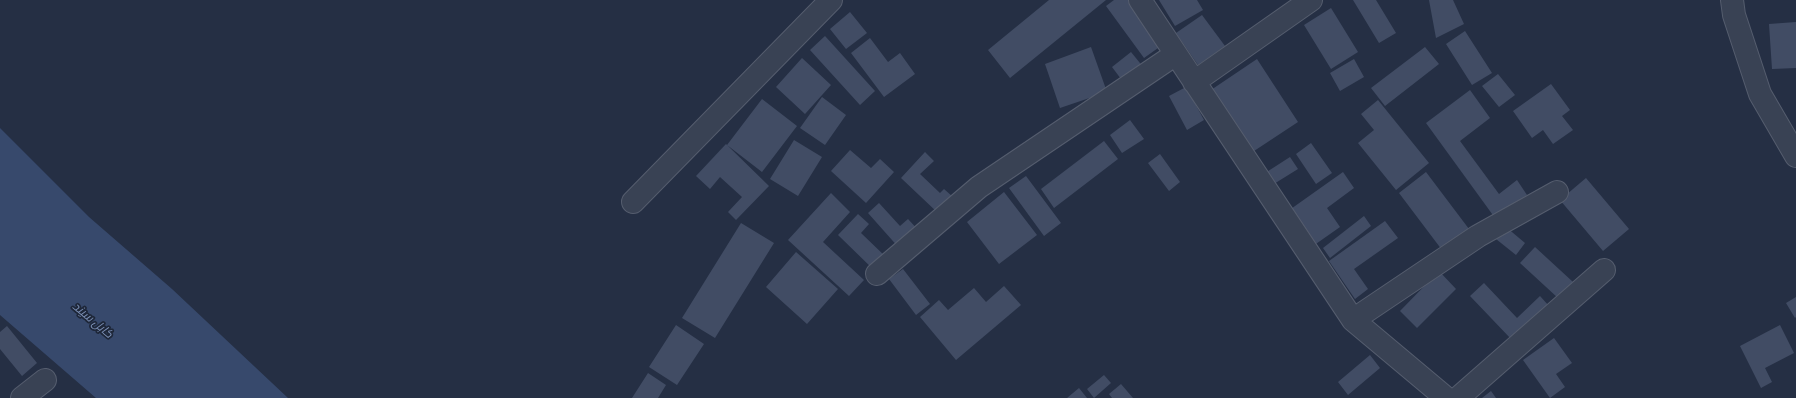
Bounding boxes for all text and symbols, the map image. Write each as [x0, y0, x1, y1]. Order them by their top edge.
water label: کابل سيند [69, 300, 115, 342]

